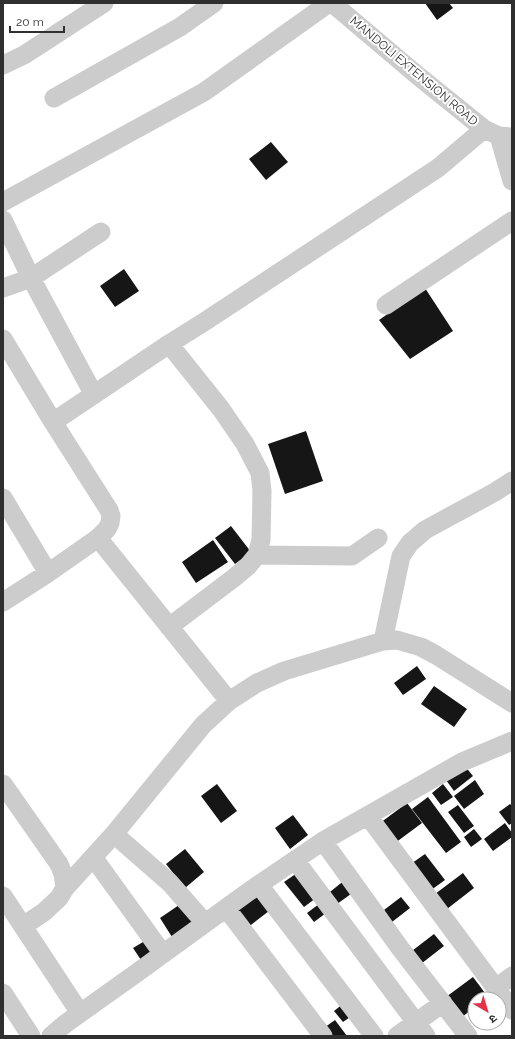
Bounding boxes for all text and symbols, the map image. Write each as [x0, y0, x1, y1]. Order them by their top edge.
scale bar [10, 8, 64, 34]
street label: MANDOLI EXTENSION ROAD [347, 14, 481, 129]
text: 20 m [16, 15, 44, 29]
north arrow [467, 991, 507, 1031]
text: उ [486, 1011, 499, 1026]

